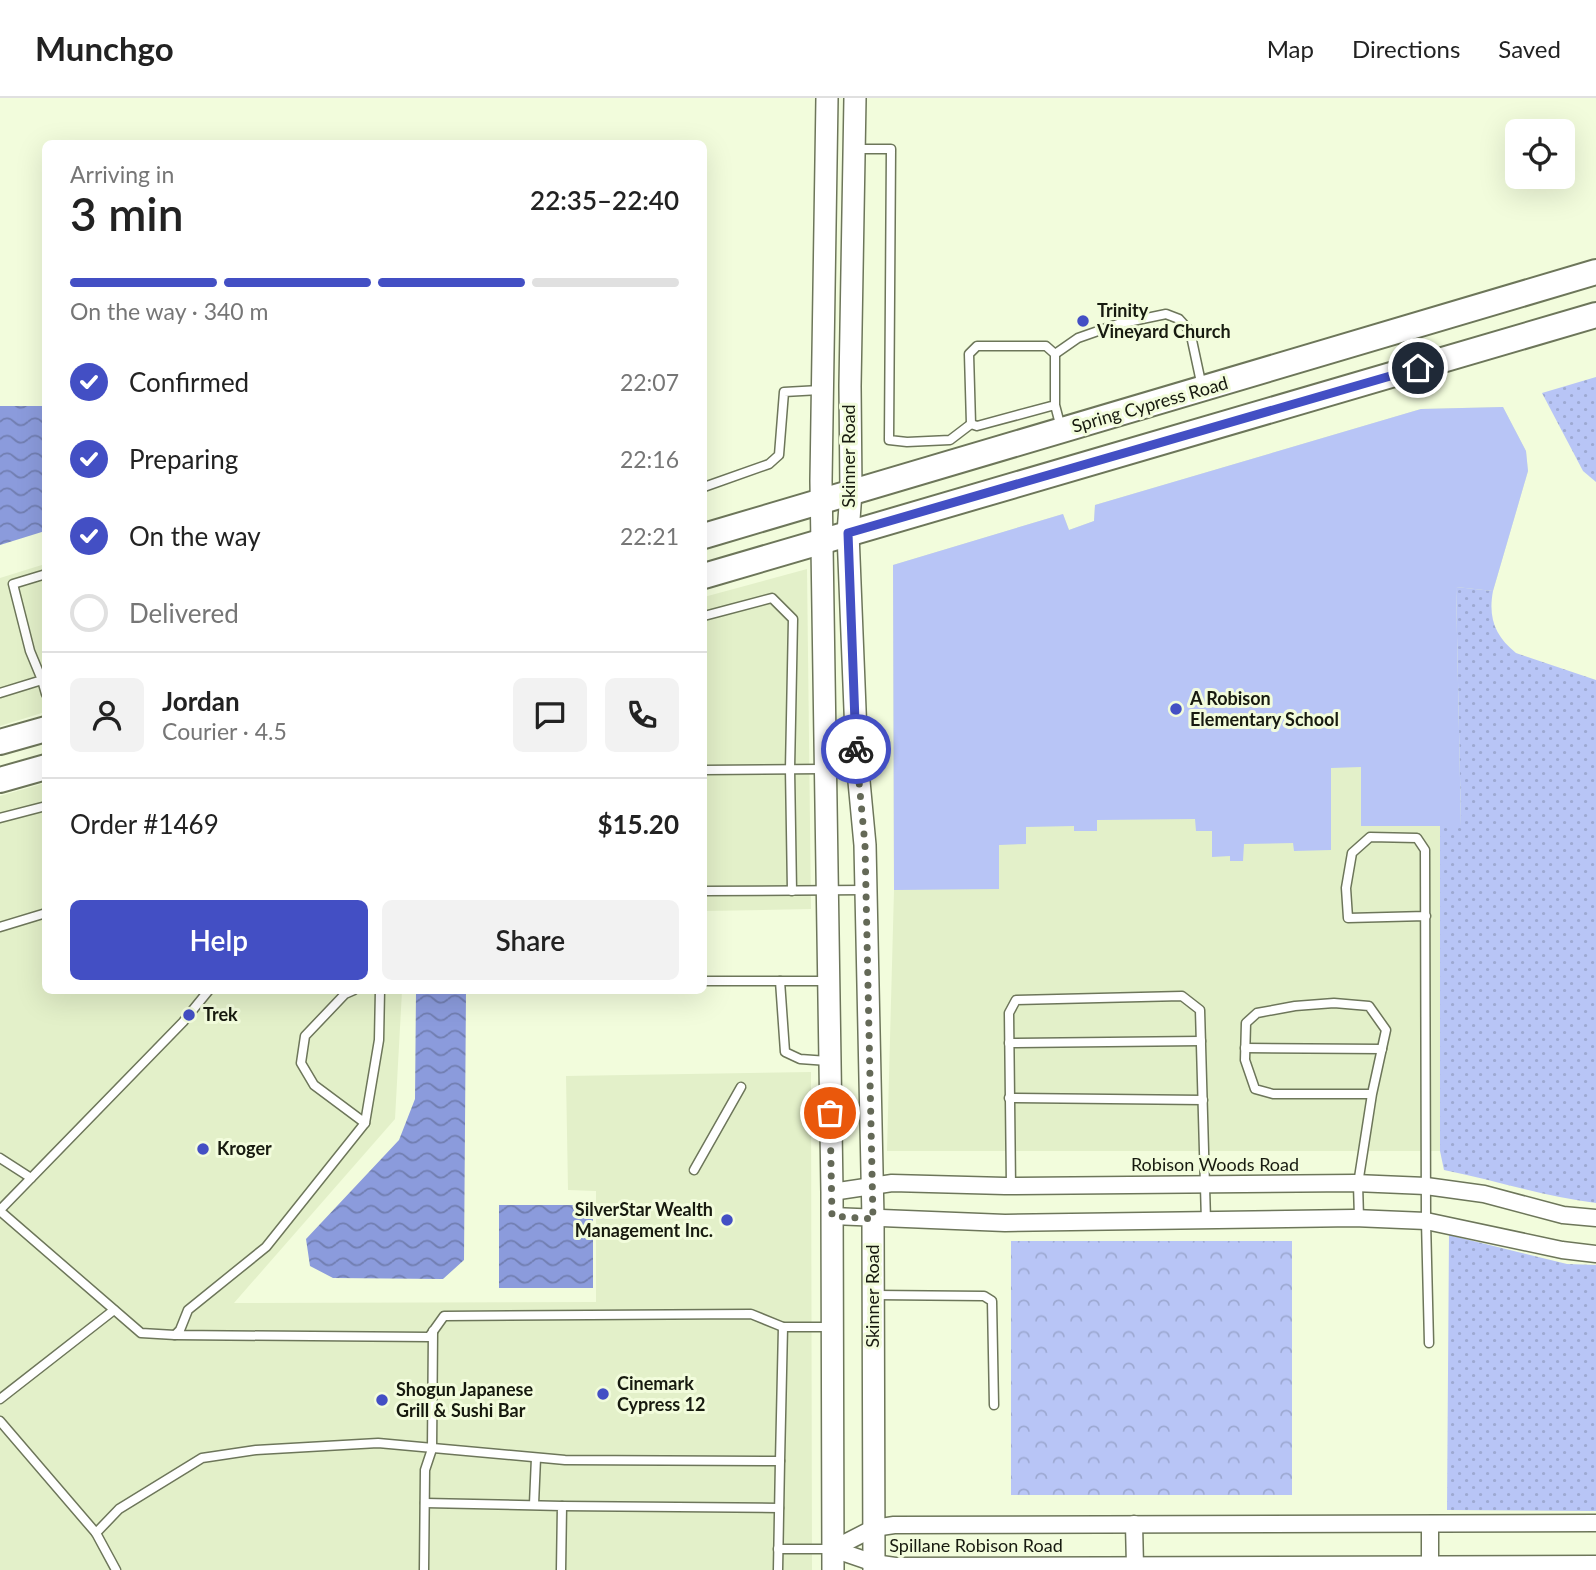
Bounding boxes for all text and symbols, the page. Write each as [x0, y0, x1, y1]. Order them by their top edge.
text: Munchgo [35, 28, 174, 68]
text: Map [1267, 34, 1314, 63]
text: Directions [1352, 34, 1460, 63]
text: Saved [1498, 34, 1561, 63]
map controls [1505, 119, 1575, 189]
button: locate [1505, 119, 1575, 189]
text: Arriving in [70, 160, 174, 188]
text: 22:35–22:40 [530, 184, 679, 216]
text: 3 min [70, 186, 184, 241]
text: On the way · 340 m [70, 297, 269, 325]
place label: Trinity Vineyard Church [1096, 299, 1231, 342]
marker: Trinity Vineyard Church [1075, 313, 1091, 329]
pin [1388, 338, 1448, 398]
icon: home [1399, 349, 1437, 387]
icon: check [70, 363, 108, 401]
text: Confirmed [129, 366, 249, 398]
text: 22:07 [620, 368, 679, 396]
street label: Spring Cypress Road [1069, 371, 1230, 437]
street label: Skinner Road [837, 404, 859, 508]
icon: check [70, 440, 108, 478]
text: Preparing [129, 443, 238, 475]
text: 22:16 [620, 445, 679, 473]
icon: check [70, 517, 108, 555]
text: On the way [129, 520, 261, 552]
text: 22:21 [620, 522, 679, 550]
text: Delivered [129, 597, 239, 629]
button: person [70, 678, 144, 752]
button: chat [513, 678, 587, 752]
button: phone [605, 678, 679, 752]
text: Jordan [162, 685, 240, 717]
place label: A Robison Elementary School [1189, 687, 1339, 730]
marker: A Robison Elementary School [1168, 701, 1184, 717]
courier [821, 714, 891, 784]
text: Courier · 4.5 [162, 717, 287, 745]
icon: bike [837, 730, 875, 768]
text: Order #1469 [70, 808, 219, 840]
text: $15.20 [597, 808, 679, 840]
button: Help [70, 900, 368, 980]
button: Share [382, 900, 679, 980]
place label: Trek [203, 1003, 238, 1025]
marker: Trek [181, 1007, 197, 1023]
pin [800, 1083, 860, 1143]
icon: bag [811, 1094, 849, 1132]
place label: Kroger [217, 1137, 272, 1159]
marker: Kroger [195, 1141, 211, 1157]
street label: Robison Woods Road [1131, 1153, 1299, 1175]
place label: SilverStar Wealth Management Inc. [575, 1198, 713, 1241]
marker: SilverStar Wealth Management Inc. [719, 1212, 735, 1228]
street label: Skinner Road [861, 1244, 883, 1348]
place label: Cinemark Cypress 12 [617, 1372, 705, 1415]
place label: Shogun Japanese Grill & Sushi Bar [396, 1378, 533, 1421]
marker: Cinemark Cypress 12 [595, 1386, 611, 1402]
marker: Shogun Japanese Grill & Sushi Bar [374, 1392, 390, 1408]
street label: Spillane Robison Road [889, 1534, 1063, 1556]

